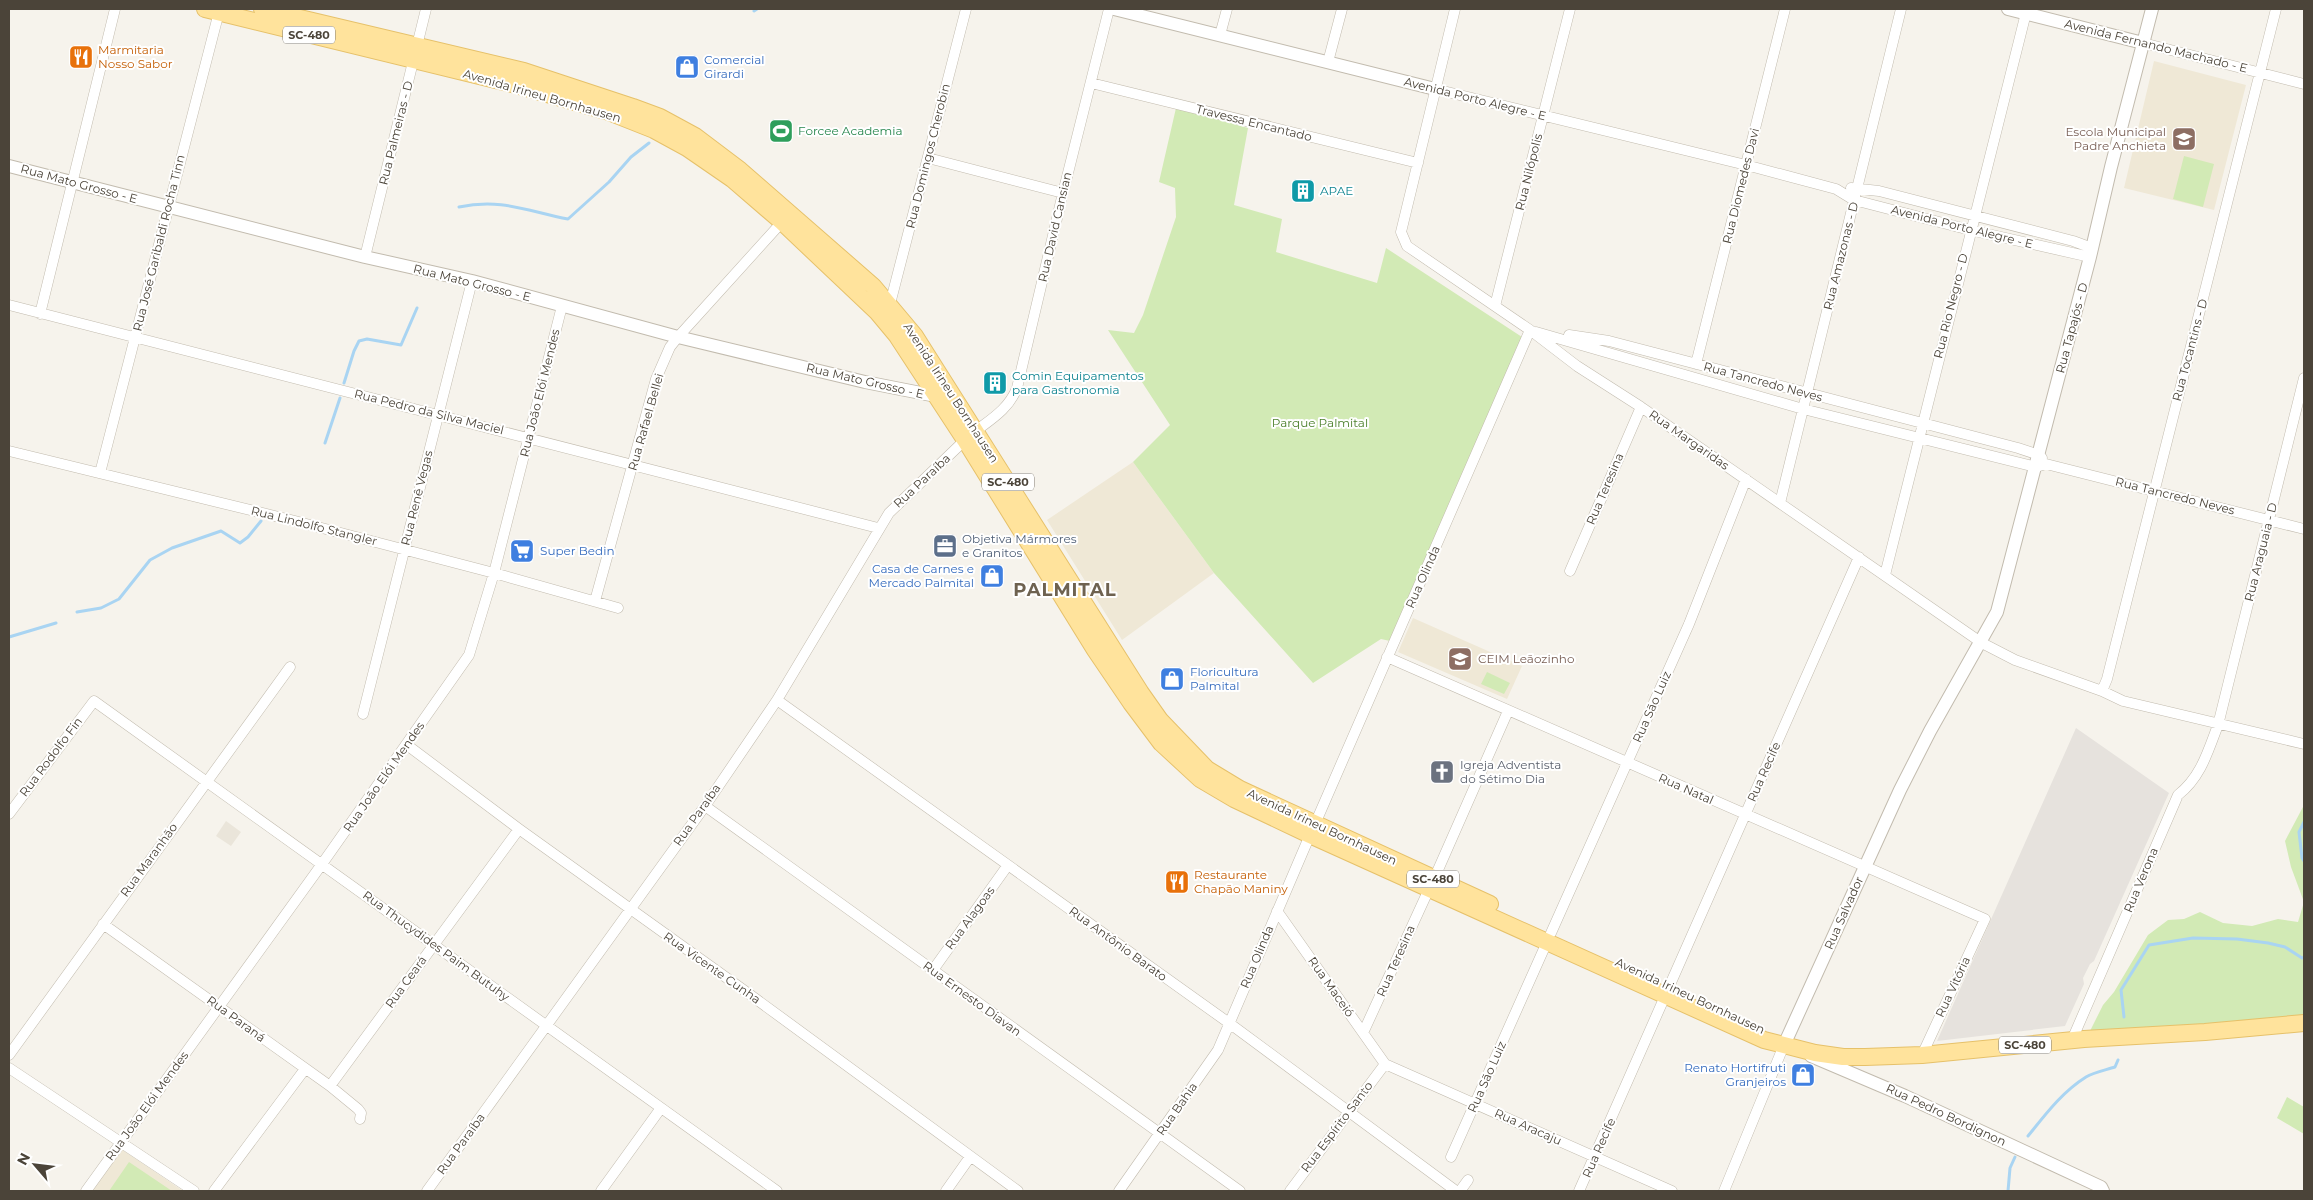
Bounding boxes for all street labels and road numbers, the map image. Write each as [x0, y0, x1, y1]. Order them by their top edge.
street label: Avenida Fernando Machado - E [2063, 15, 2249, 76]
road number: SC-480 [283, 26, 335, 44]
street label: Avenida Irineu Bornhausen [461, 66, 623, 125]
street label: Avenida Porto Alegre - E [1402, 74, 1548, 123]
street label: Rua Palmeiras - D [375, 79, 416, 187]
street label: Rua Domingos Cherobin [902, 82, 953, 230]
street label: Travessa Encantado [1195, 101, 1314, 144]
street label: Rua Diomedes Davi [1719, 127, 1762, 245]
street label: Rua Nilópolis [1512, 132, 1545, 212]
street label: Rua José Garibaldi Rocha Tinn [129, 153, 188, 333]
street label: Rua Mato Grosso - E [19, 161, 139, 206]
street label: Rua David Cansian [1035, 170, 1075, 283]
street label: Rua Amazonas - D [1820, 200, 1861, 311]
street label: Avenida Porto Alegre - E [1889, 202, 2035, 251]
street label: Rua Rio Negro - D [1930, 252, 1971, 360]
street label: Rua Mato Grosso - E [412, 261, 532, 304]
street label: Rua Tapajós - D [2052, 281, 2091, 375]
street label: Rua Tocantins - D [2169, 297, 2210, 403]
street label: Avenida Irineu Bornhausen [901, 320, 1002, 465]
street label: Rua João Elói Mendes [516, 327, 563, 458]
street label: Rua Tancredo Neves [1702, 358, 1824, 405]
street label: Rua Mato Grosso - E [805, 360, 925, 401]
street label: Rua Rafael Bellei [624, 371, 667, 472]
street label: Rua Pedro da Silva Maciel [353, 386, 506, 437]
street label: Rua Margaridas [1646, 406, 1732, 473]
street label: Rua Renê Vegas [397, 449, 436, 547]
street label: Rua Paraíba [890, 450, 953, 511]
street label: Rua Teresina [1583, 451, 1626, 527]
street label: Rua Tancredo Neves [2114, 473, 2236, 518]
road number: SC-480 [982, 474, 1034, 491]
street label: Rua Araguaia - D [2241, 501, 2280, 603]
street label: Rua Lindolfo Stangler [249, 503, 379, 549]
street label: Rua Olinda [1402, 543, 1443, 610]
street label: Rua São Luiz [1629, 669, 1674, 745]
street label: Rua Rodolfo Fin [16, 714, 85, 799]
street label: Rua João Elói Mendes [340, 718, 428, 835]
street label: Rua Recife [1744, 740, 1783, 804]
street label: Rua Natal [1656, 770, 1716, 807]
street label: Rua Paraíba [670, 781, 723, 849]
street label: Avenida Irineu Bornhausen [1245, 785, 1400, 868]
street label: Rua Maranhão [117, 820, 180, 900]
street label: Rua Verona [2120, 845, 2161, 915]
road number: SC-480 [1407, 871, 1459, 888]
street label: Rua Salvador [1821, 874, 1866, 952]
street label: Rua Alagoas [942, 883, 998, 952]
street label: Rua Thucydides Paim Butuhy [360, 887, 513, 1004]
street label: Rua Antônio Barato [1066, 903, 1170, 984]
street label: Rua Olinda [1237, 923, 1276, 990]
street label: Rua Teresina [1373, 923, 1418, 999]
street label: Rua Vicente Cunha [661, 928, 764, 1007]
street label: Rua Ceará [382, 953, 430, 1011]
street label: Rua Maceió [1305, 954, 1358, 1020]
street label: Avenida Irineu Bornhausen [1613, 954, 1768, 1037]
street label: Rua Vitória [1932, 954, 1973, 1020]
street label: Rua Ernesto Diavan [920, 958, 1024, 1039]
street label: Rua Paraná [204, 992, 269, 1045]
road number: SC-480 [1999, 1036, 2051, 1054]
street label: Rua São Luiz [1464, 1039, 1509, 1115]
street label: Rua João Elói Mendes [102, 1048, 191, 1163]
street label: Rua Espírito Santo [1298, 1078, 1376, 1175]
street label: Rua Bahia [1153, 1079, 1200, 1138]
street label: Rua Pedro Bordignon [1884, 1080, 2009, 1149]
street label: Rua Aracaju [1492, 1105, 1564, 1148]
street label: Rua Paraíba [433, 1110, 488, 1177]
street label: Rua Recife [1579, 1116, 1618, 1180]

